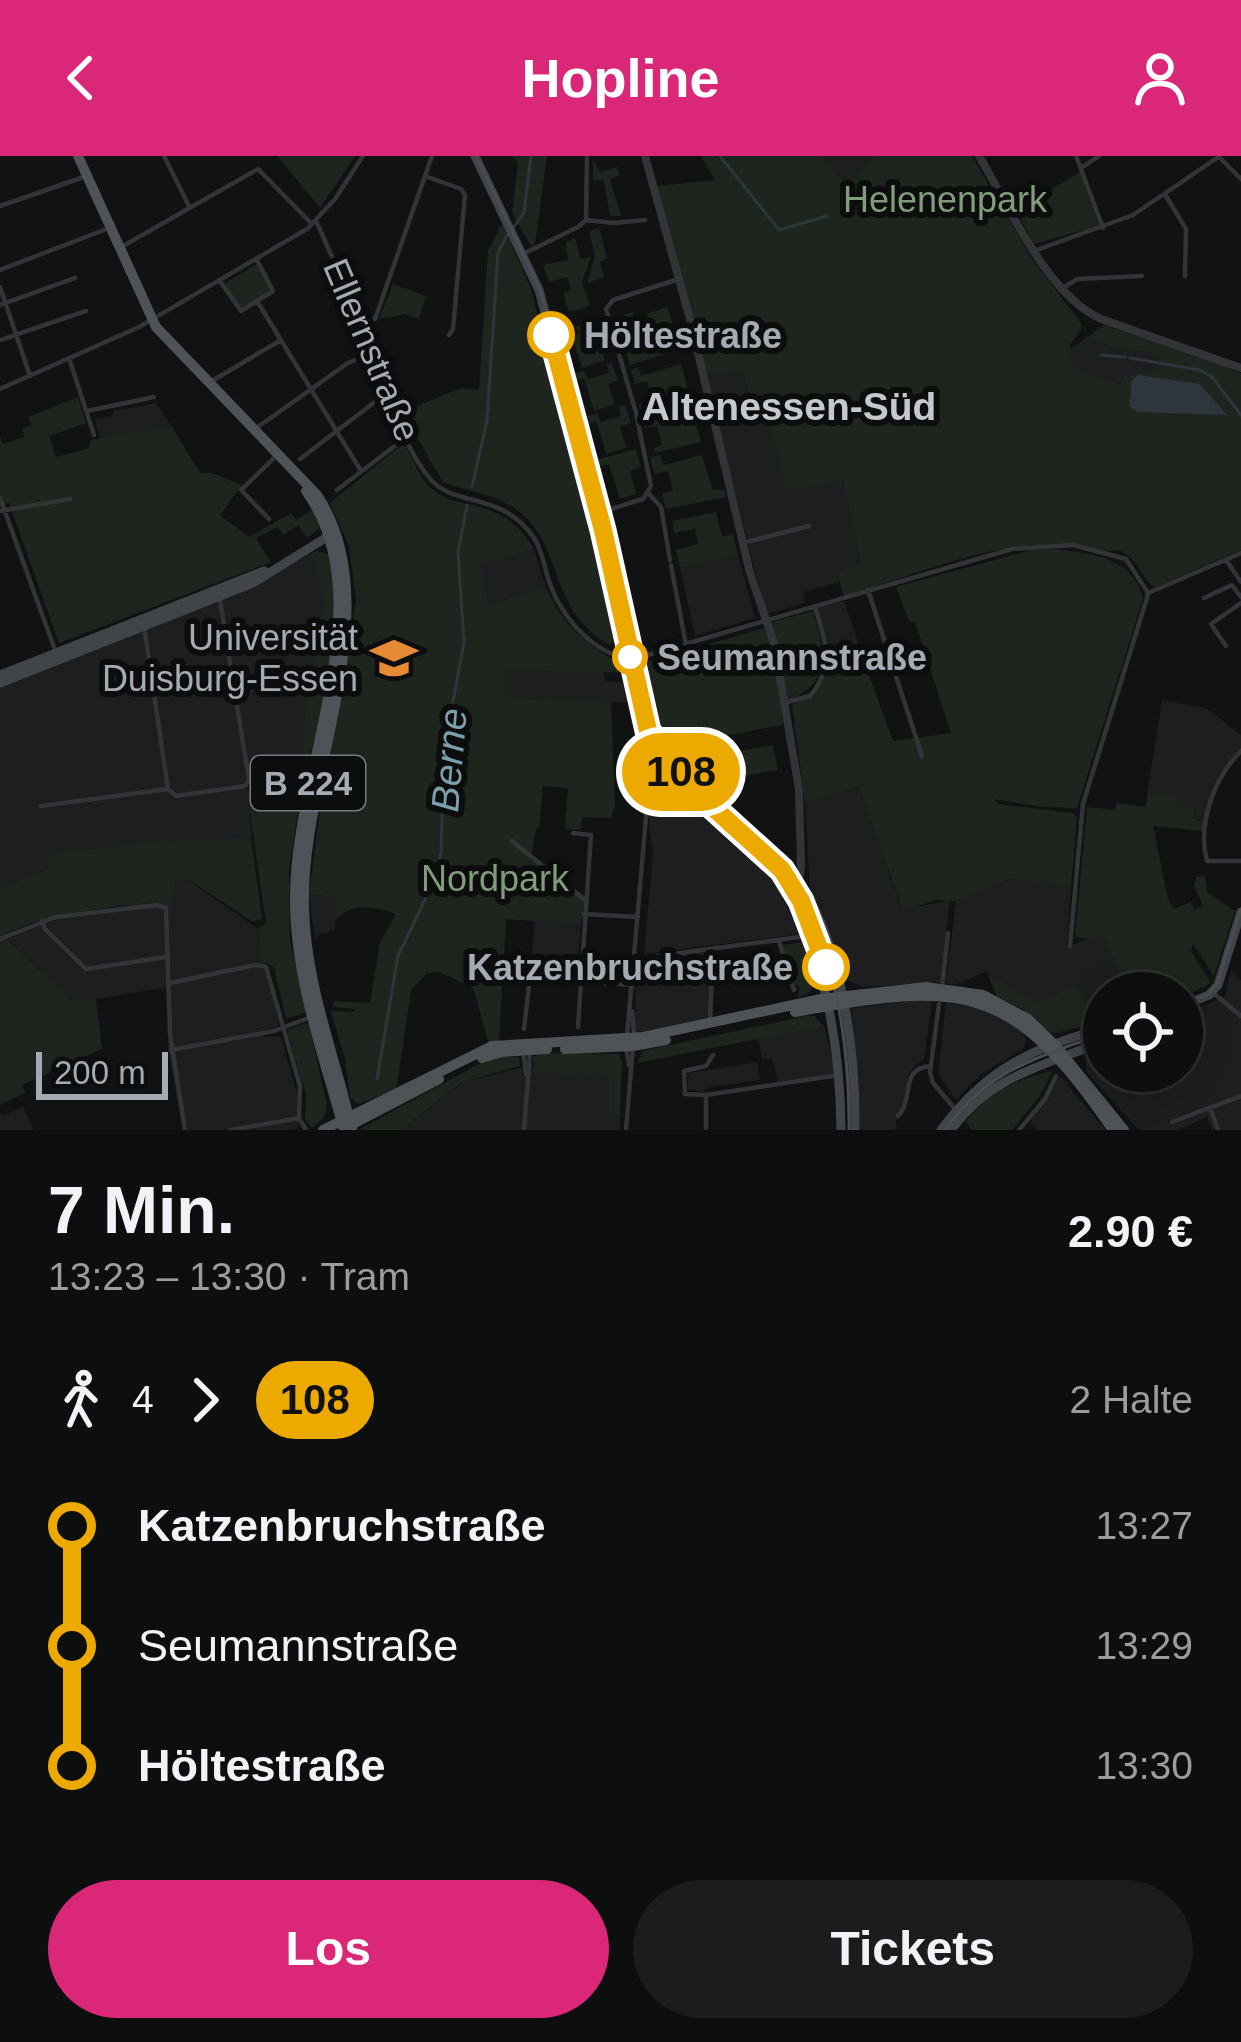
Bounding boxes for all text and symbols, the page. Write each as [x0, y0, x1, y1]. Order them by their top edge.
icon: back [48, 45, 114, 111]
icon: person [1127, 45, 1193, 111]
text: Hopline [522, 48, 720, 108]
park label: Helenenpark [843, 179, 1048, 220]
street label: Ellernstraße [315, 253, 429, 447]
marker: Höltestraße [529, 313, 573, 357]
place label: Höltestraße [584, 315, 782, 356]
district label: Altenessen-Süd [642, 385, 936, 428]
place label: Universität Duisburg-Essen [102, 617, 358, 699]
school or university icon: Universität Duisburg-Essen [369, 633, 419, 683]
place label: Seumannstraße [657, 637, 927, 678]
marker: Seumannstraße [614, 641, 646, 673]
water label: Berne [423, 706, 475, 814]
line badge: 108 [612, 733, 750, 811]
text: 108 [646, 748, 716, 795]
road number: B 224 [251, 756, 365, 810]
park label: Nordpark [421, 858, 570, 899]
marker: Katzenbruchstraße [804, 945, 848, 989]
place label: Katzenbruchstraße [467, 947, 793, 988]
map controls [1083, 972, 1203, 1092]
button: locate [1083, 972, 1203, 1092]
scale bar [36, 1046, 168, 1099]
text: 200 m [54, 1054, 146, 1091]
text: 7 Min. [48, 1173, 235, 1247]
text: 2.90 € [1068, 1206, 1193, 1257]
text: 13:23 – 13:30 · Tram [48, 1255, 410, 1298]
icon: walk [48, 1367, 114, 1433]
icon: forward [172, 1367, 238, 1433]
text: 108 [280, 1376, 350, 1423]
text: 4 [132, 1378, 154, 1421]
text: 2 Halte [1069, 1378, 1193, 1421]
text: Katzenbruchstraße [138, 1500, 546, 1551]
text: 13:27 [1095, 1504, 1193, 1547]
text: Seumannstraße [138, 1620, 458, 1671]
text: 13:29 [1095, 1624, 1193, 1667]
text: Höltestraße [138, 1740, 386, 1791]
text: 13:30 [1095, 1744, 1193, 1787]
button: Los [48, 1880, 609, 2018]
button: Tickets [633, 1880, 1193, 2018]

